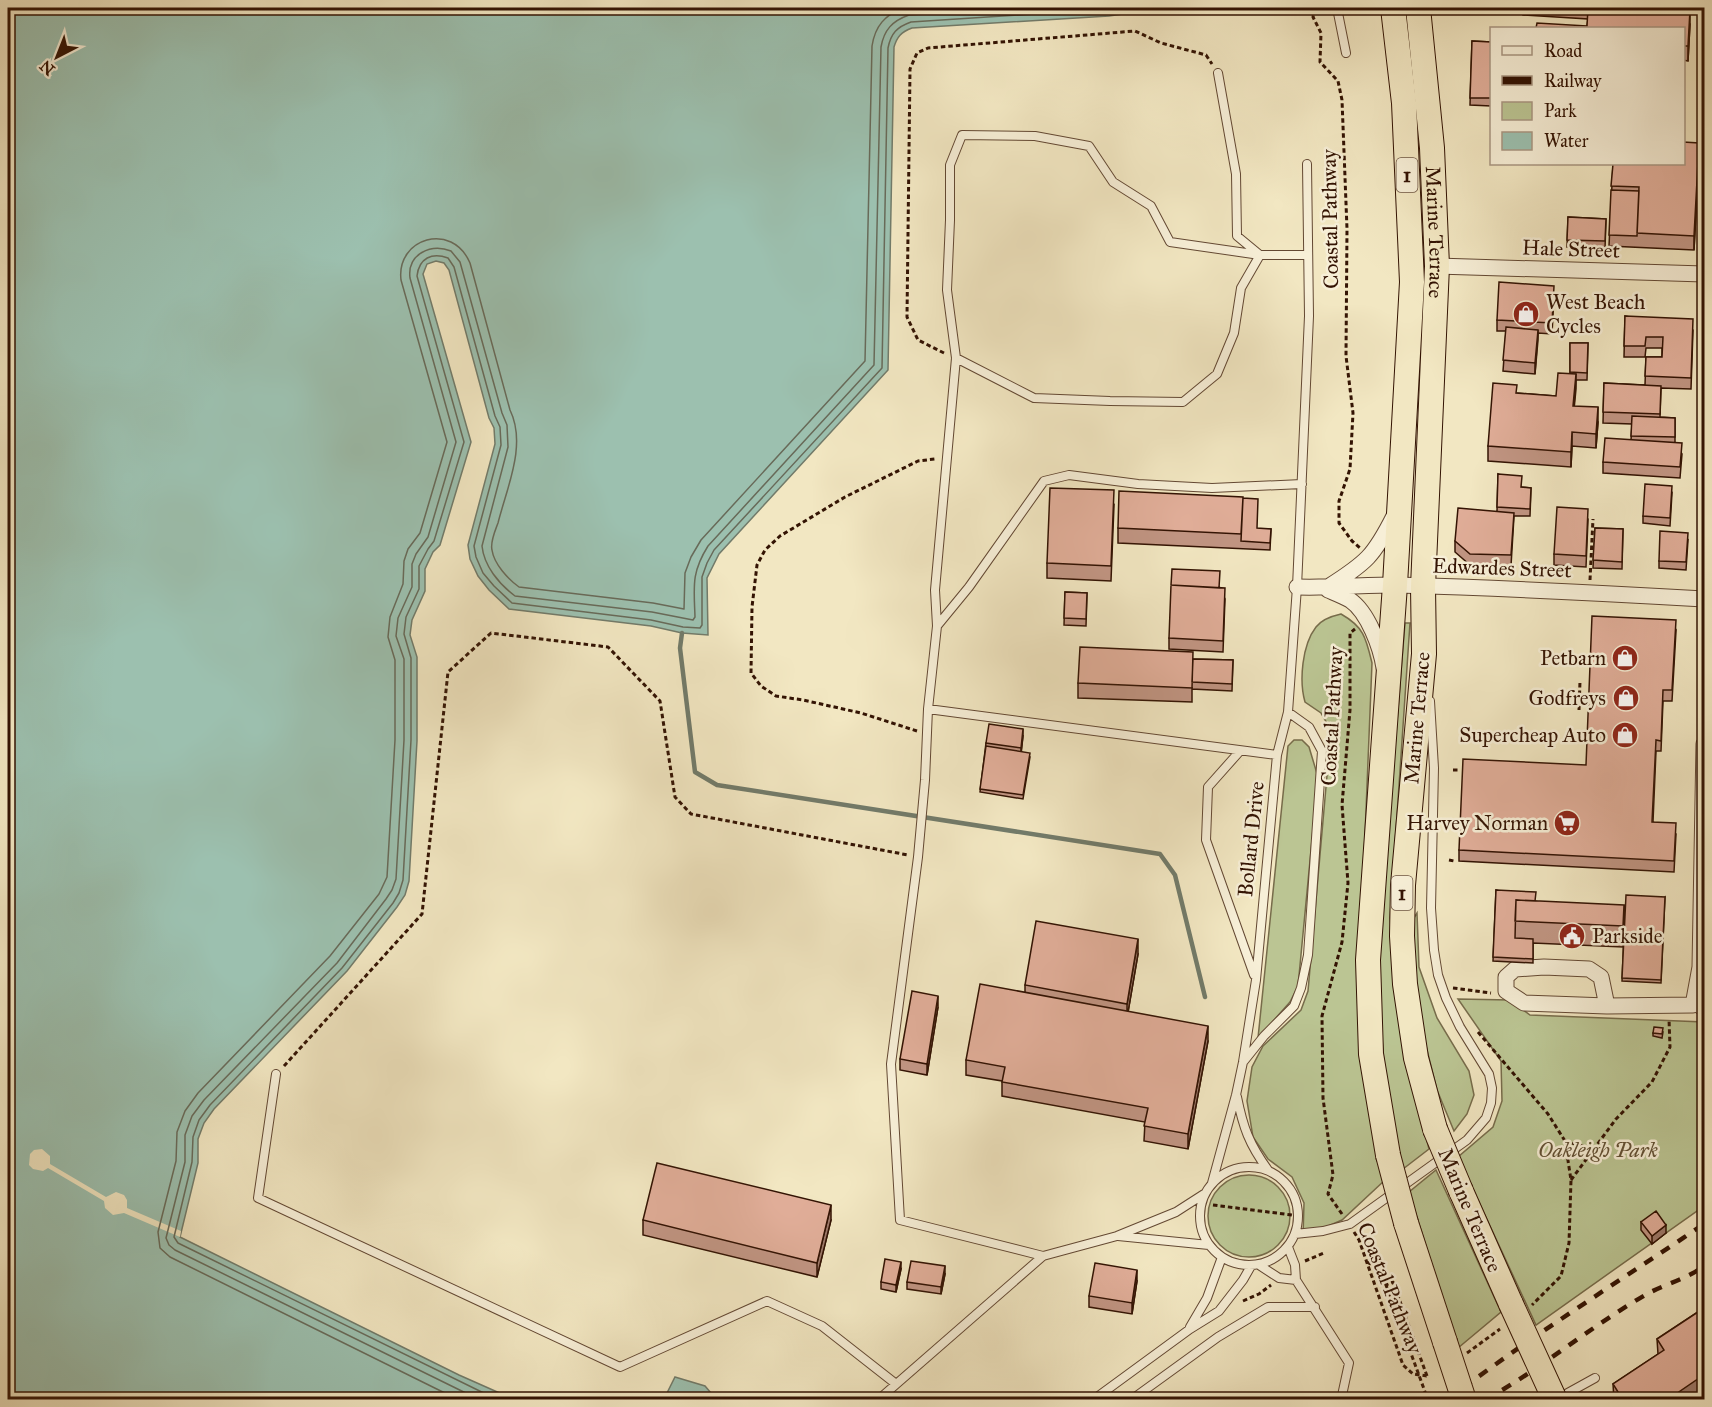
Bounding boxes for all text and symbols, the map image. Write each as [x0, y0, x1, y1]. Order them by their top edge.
north arrow [27, 27, 87, 87]
legend [1490, 27, 1685, 165]
text: Road [1544, 40, 1582, 62]
text: N [36, 56, 59, 79]
text: Railway [1544, 70, 1602, 92]
text: Park [1544, 100, 1577, 122]
text: Water [1544, 130, 1589, 152]
street label: Coastal Pathway [1316, 148, 1344, 289]
road number: 1 [1396, 158, 1418, 192]
street label: Marine Terrace [1420, 165, 1450, 299]
street label: Hale Street [1522, 234, 1621, 264]
place label: West Beach Cycles [1546, 289, 1646, 339]
shop icon: West Beach Cycles [1511, 299, 1541, 329]
street label: Edwardes Street [1432, 553, 1573, 583]
shop icon: Petbarn [1610, 643, 1640, 673]
street label: Coastal Pathway [1315, 644, 1349, 786]
place label: Petbarn [1540, 645, 1606, 671]
street label: Marine Terrace [1398, 651, 1436, 785]
shop icon: Godfreys [1611, 683, 1641, 713]
place label: Godfreys [1528, 685, 1606, 711]
shop icon: Supercheap Auto [1610, 720, 1640, 750]
place label: Supercheap Auto [1459, 722, 1606, 748]
street label: Bollard Drive [1232, 780, 1270, 898]
supermarket icon: Harvey Norman [1552, 808, 1582, 838]
place label: Harvey Norman [1406, 810, 1548, 836]
road number: 1 [1392, 876, 1412, 910]
public building icon: Parkside [1557, 921, 1587, 951]
place label: Parkside [1592, 923, 1663, 949]
park label: Oakleigh Park [1538, 1137, 1659, 1163]
street label: Marine Terrace [1432, 1144, 1508, 1276]
street label: Coastal Pathway [1352, 1218, 1429, 1359]

